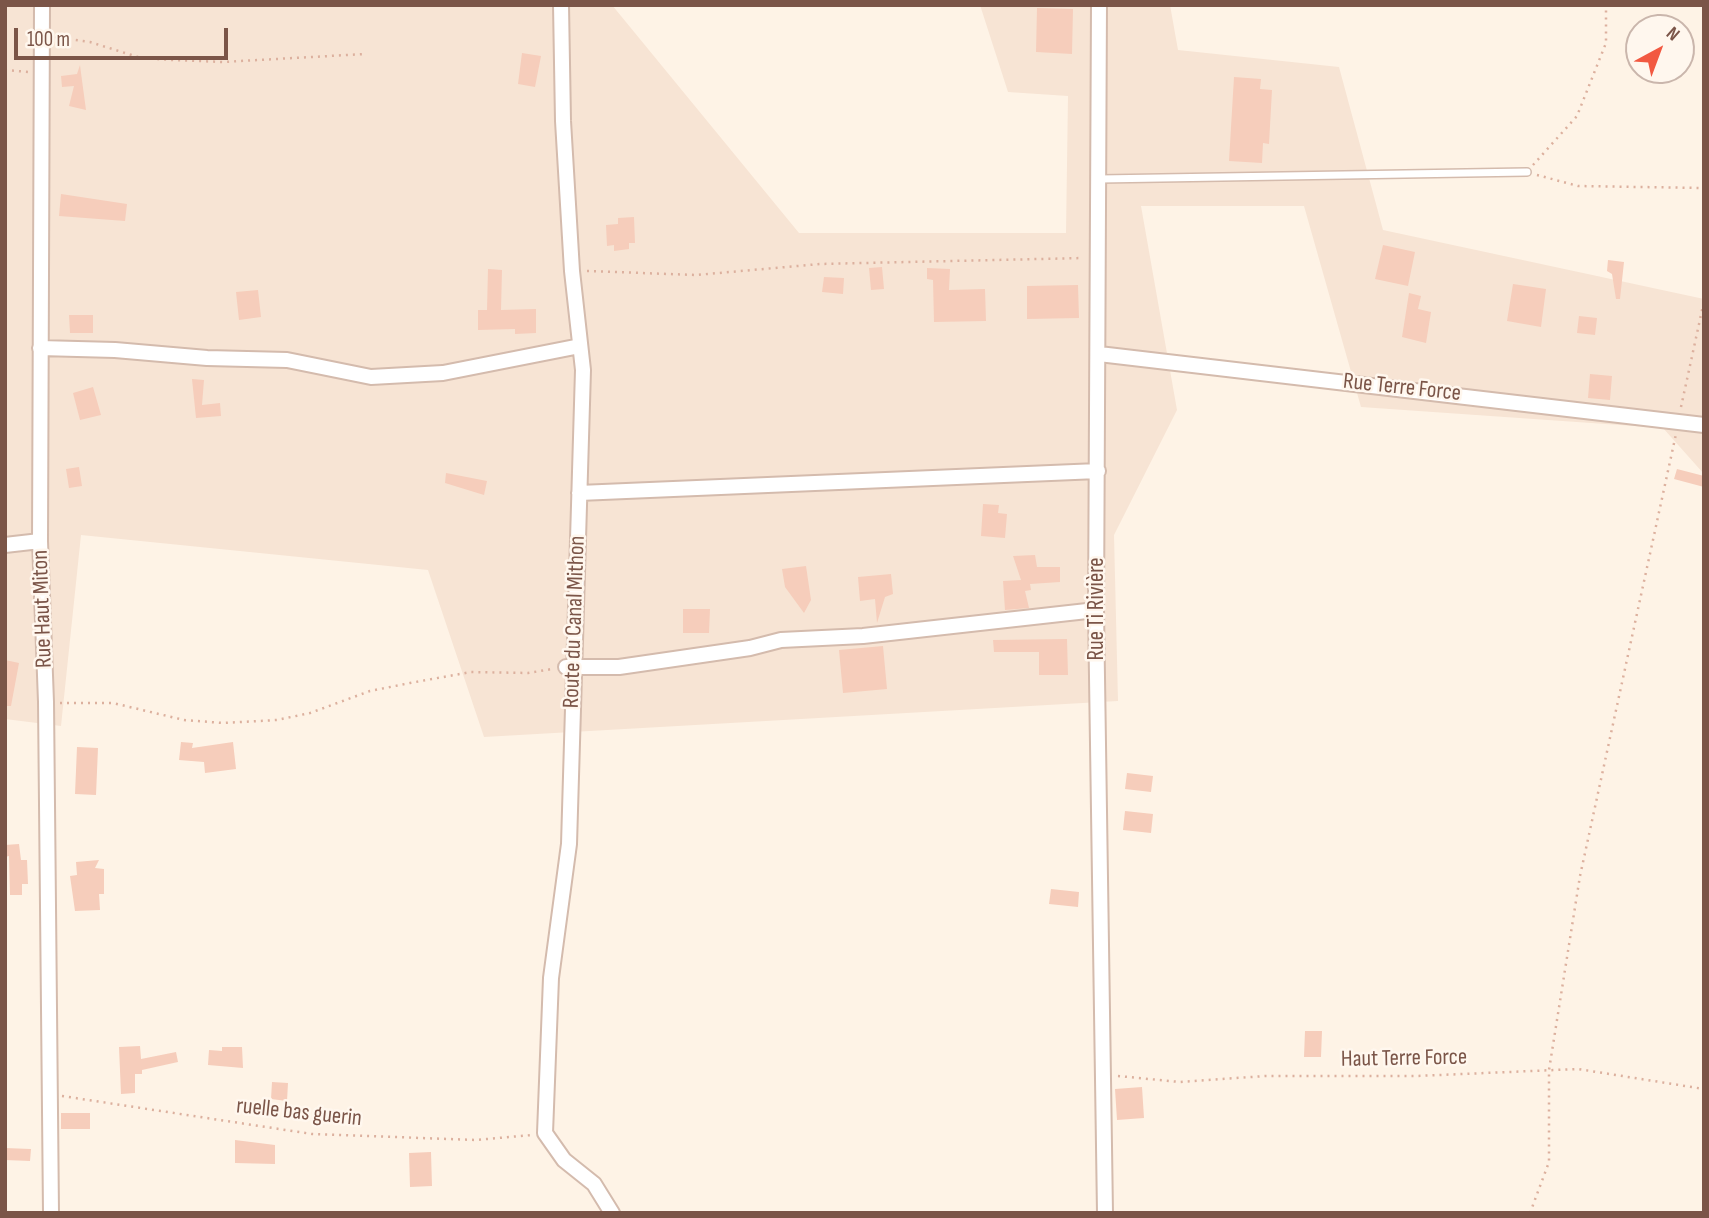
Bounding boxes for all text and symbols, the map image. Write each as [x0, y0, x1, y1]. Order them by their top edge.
scale bar [18, 14, 231, 58]
north arrow [1625, 14, 1695, 84]
text: N [1661, 22, 1684, 46]
text: 100 m [27, 27, 70, 52]
street label: Rue Terre Force [1342, 368, 1462, 408]
street label: Route du Canal Mithon [558, 535, 592, 709]
street label: Rue Haut Miton [27, 549, 59, 669]
street label: Rue Ti Rivière [1083, 557, 1111, 661]
street label: Haut Terre Force [1341, 1044, 1467, 1074]
street label: ruelle bas guerin [235, 1093, 363, 1133]

